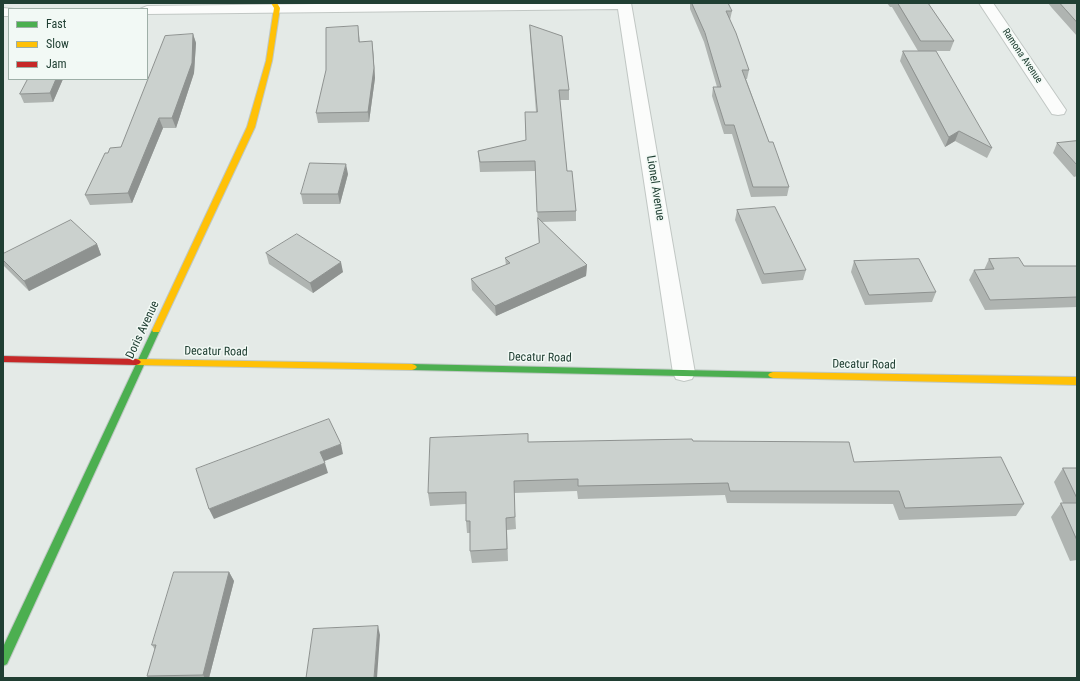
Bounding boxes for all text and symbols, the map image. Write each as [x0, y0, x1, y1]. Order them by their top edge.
legend [8, 8, 148, 80]
text: Fast [46, 17, 66, 31]
street label: Ramona Avenue [999, 26, 1045, 86]
text: Slow [46, 37, 69, 51]
text: Jam [46, 57, 67, 71]
street label: Lionel Avenue [643, 154, 667, 222]
street label: Doris Avenue [123, 299, 163, 361]
street label: Decatur Road [184, 344, 248, 360]
street label: Decatur Road [508, 350, 572, 366]
street label: Decatur Road [832, 357, 896, 373]

